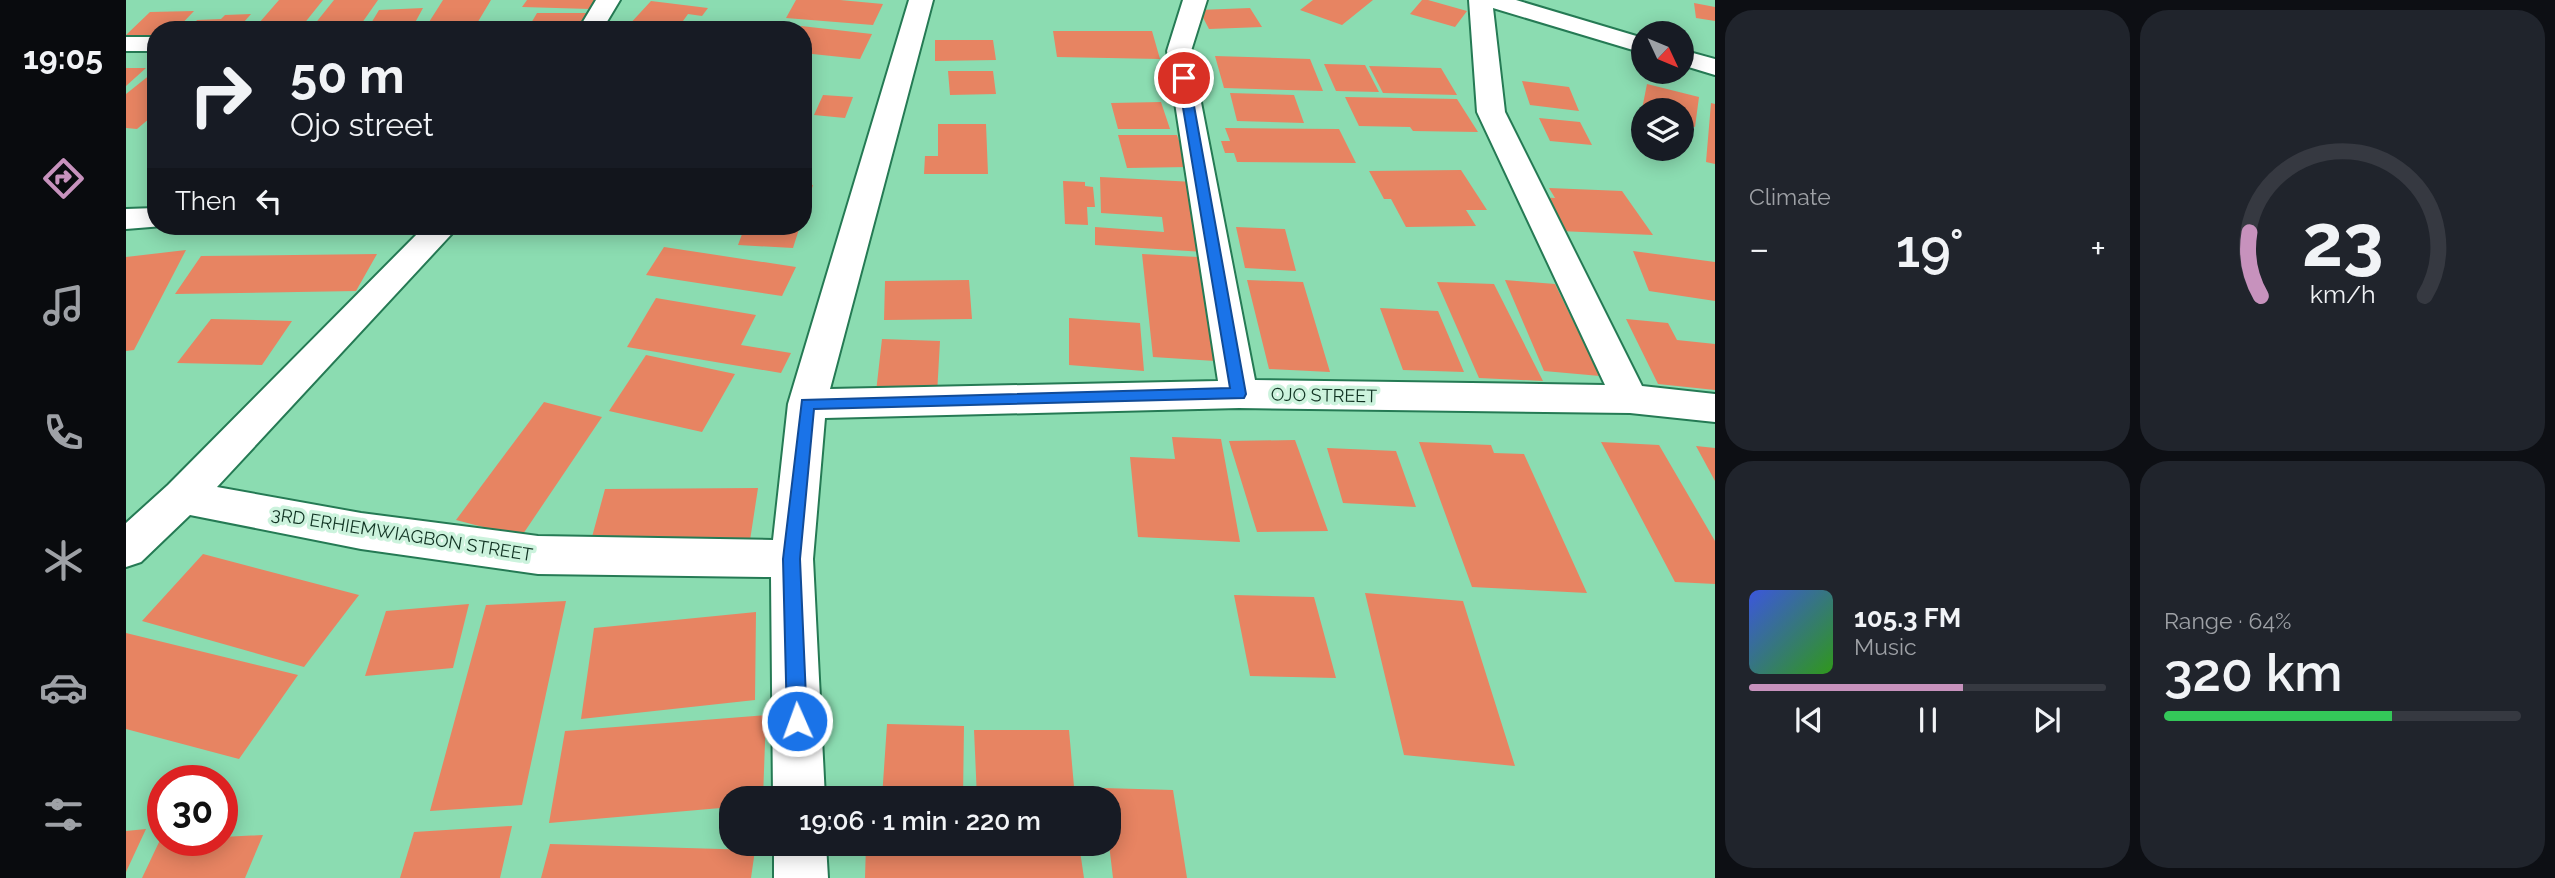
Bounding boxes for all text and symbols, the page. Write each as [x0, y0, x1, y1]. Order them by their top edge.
north arrow [1631, 21, 1694, 84]
map controls [1631, 21, 1694, 161]
text: 19:05 [23, 39, 103, 76]
text: 50 m [290, 47, 405, 104]
pin [1154, 48, 1214, 108]
icon: right [175, 49, 266, 140]
icon: arrive [1165, 59, 1203, 97]
button: layers [1631, 98, 1694, 161]
text: Ojo street [290, 106, 433, 143]
icon: directions [39, 154, 88, 203]
icon: left [250, 182, 288, 220]
text: Climate [1749, 183, 1831, 210]
text: Then [175, 186, 236, 216]
text: 23 [2302, 199, 2383, 284]
text: 19° [1896, 218, 1964, 279]
text: − [1749, 226, 1769, 271]
text: + [2090, 226, 2106, 271]
text: km/h [2310, 279, 2375, 309]
icon: music [39, 281, 88, 330]
street label: OJO STREET [1271, 384, 1377, 406]
icon: phone [39, 408, 88, 457]
street label: 3RD ERHIEMWIAGBON STREET [270, 503, 534, 565]
icon: climate [39, 536, 88, 585]
text: 105.3 FM [1854, 603, 1961, 633]
text: Range · 64% [2164, 607, 2291, 634]
text: Music [1854, 633, 1917, 660]
text: 320 km [2164, 642, 2343, 703]
icon: car [39, 663, 88, 712]
position arrow [760, 684, 834, 758]
icon: previous [1790, 701, 1828, 739]
icon: pause [1909, 701, 1947, 739]
icon: next [2028, 701, 2066, 739]
speed limit sign: 30 [147, 765, 238, 856]
icon: filters [39, 790, 88, 839]
text: 19:06 · 1 min · 220 m [799, 806, 1041, 836]

